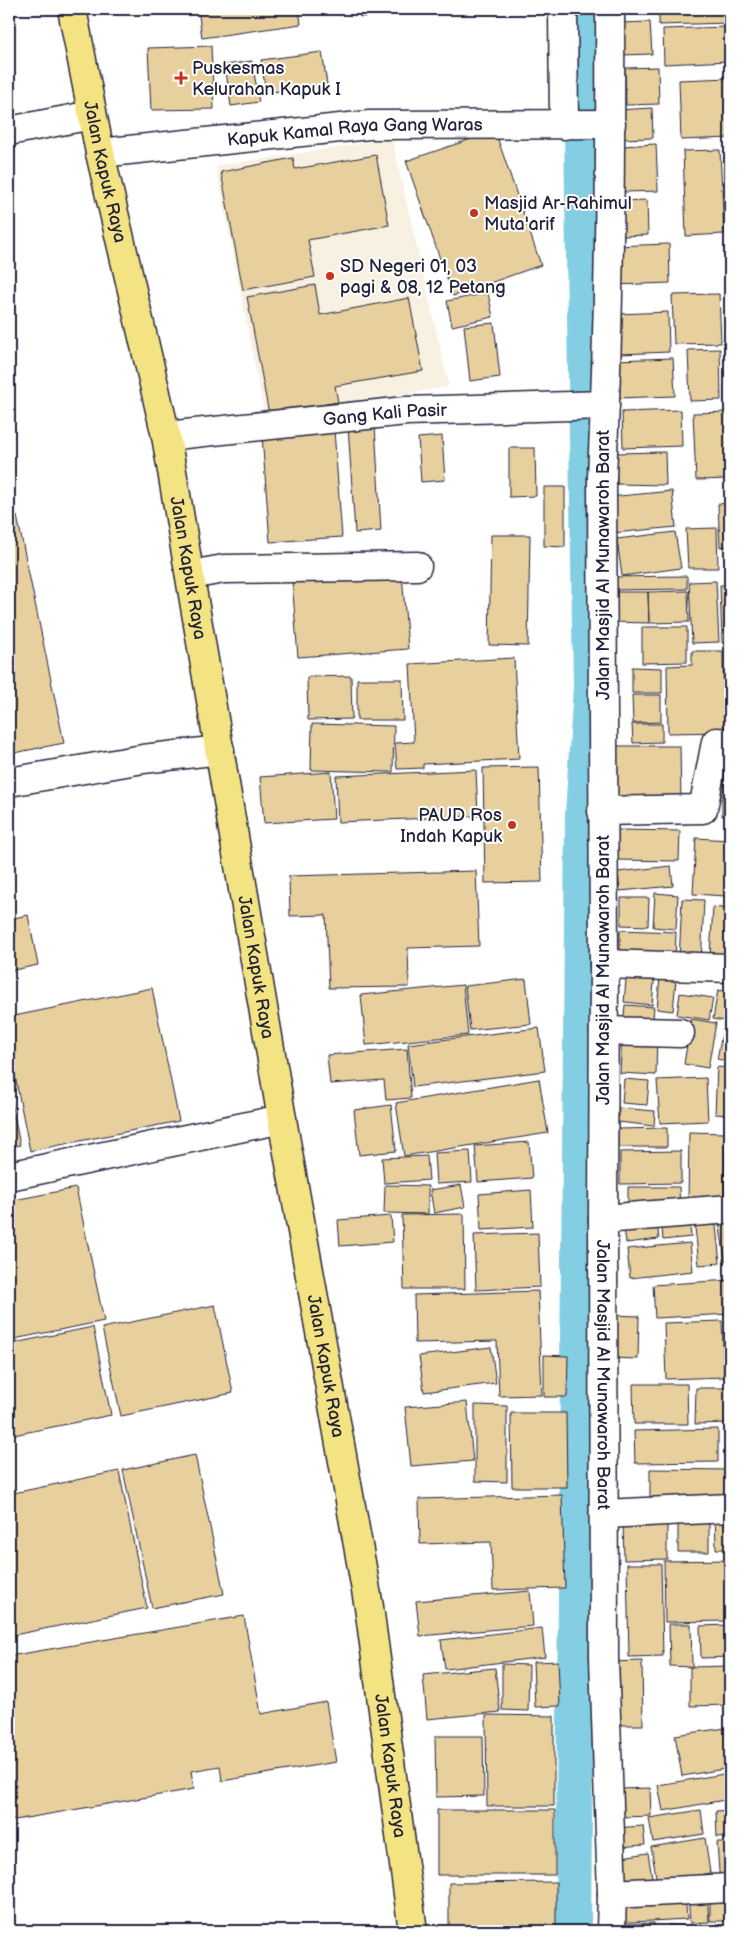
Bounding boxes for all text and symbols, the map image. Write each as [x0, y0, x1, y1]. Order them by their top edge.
place label: Puskesmas Kelurahan Kapuk I [192, 58, 341, 100]
marker: Puskesmas Kelurahan Kapuk I [174, 71, 188, 85]
street label: Jalan Kapuk Raya [79, 99, 131, 245]
street label: Kapuk Kamal Raya Gang Waras [226, 115, 483, 151]
place label: Masjid Ar-Rahimul Muta'arif [484, 193, 632, 235]
marker: Masjid Ar-Rahimul Muta'arif [468, 207, 480, 219]
place label: SD Negeri 01, 03 pagi & 08, 12 Petang [340, 256, 506, 298]
marker: SD Negeri 01, 03 pagi & 08, 12 Petang [324, 270, 336, 282]
street label: Gang Kali Pasir [322, 400, 448, 431]
street label: Jalan Masjid Al Munawaroh Barat [593, 429, 614, 700]
street label: Jalan Kapuk Raya [165, 495, 210, 641]
place label: PAUD Ros Indah Kapuk [400, 805, 502, 847]
marker: PAUD Ros Indah Kapuk [506, 819, 518, 831]
street label: Jalan Masjid Al Munawaroh Barat [593, 834, 614, 1105]
street label: Jalan Kapuk Raya [233, 894, 278, 1040]
street label: Jalan Masjid Al Munawaroh Barat [592, 1240, 614, 1511]
street label: Jalan Kapuk Raya [302, 1293, 349, 1439]
street label: Jalan Kapuk Raya [370, 1693, 410, 1839]

